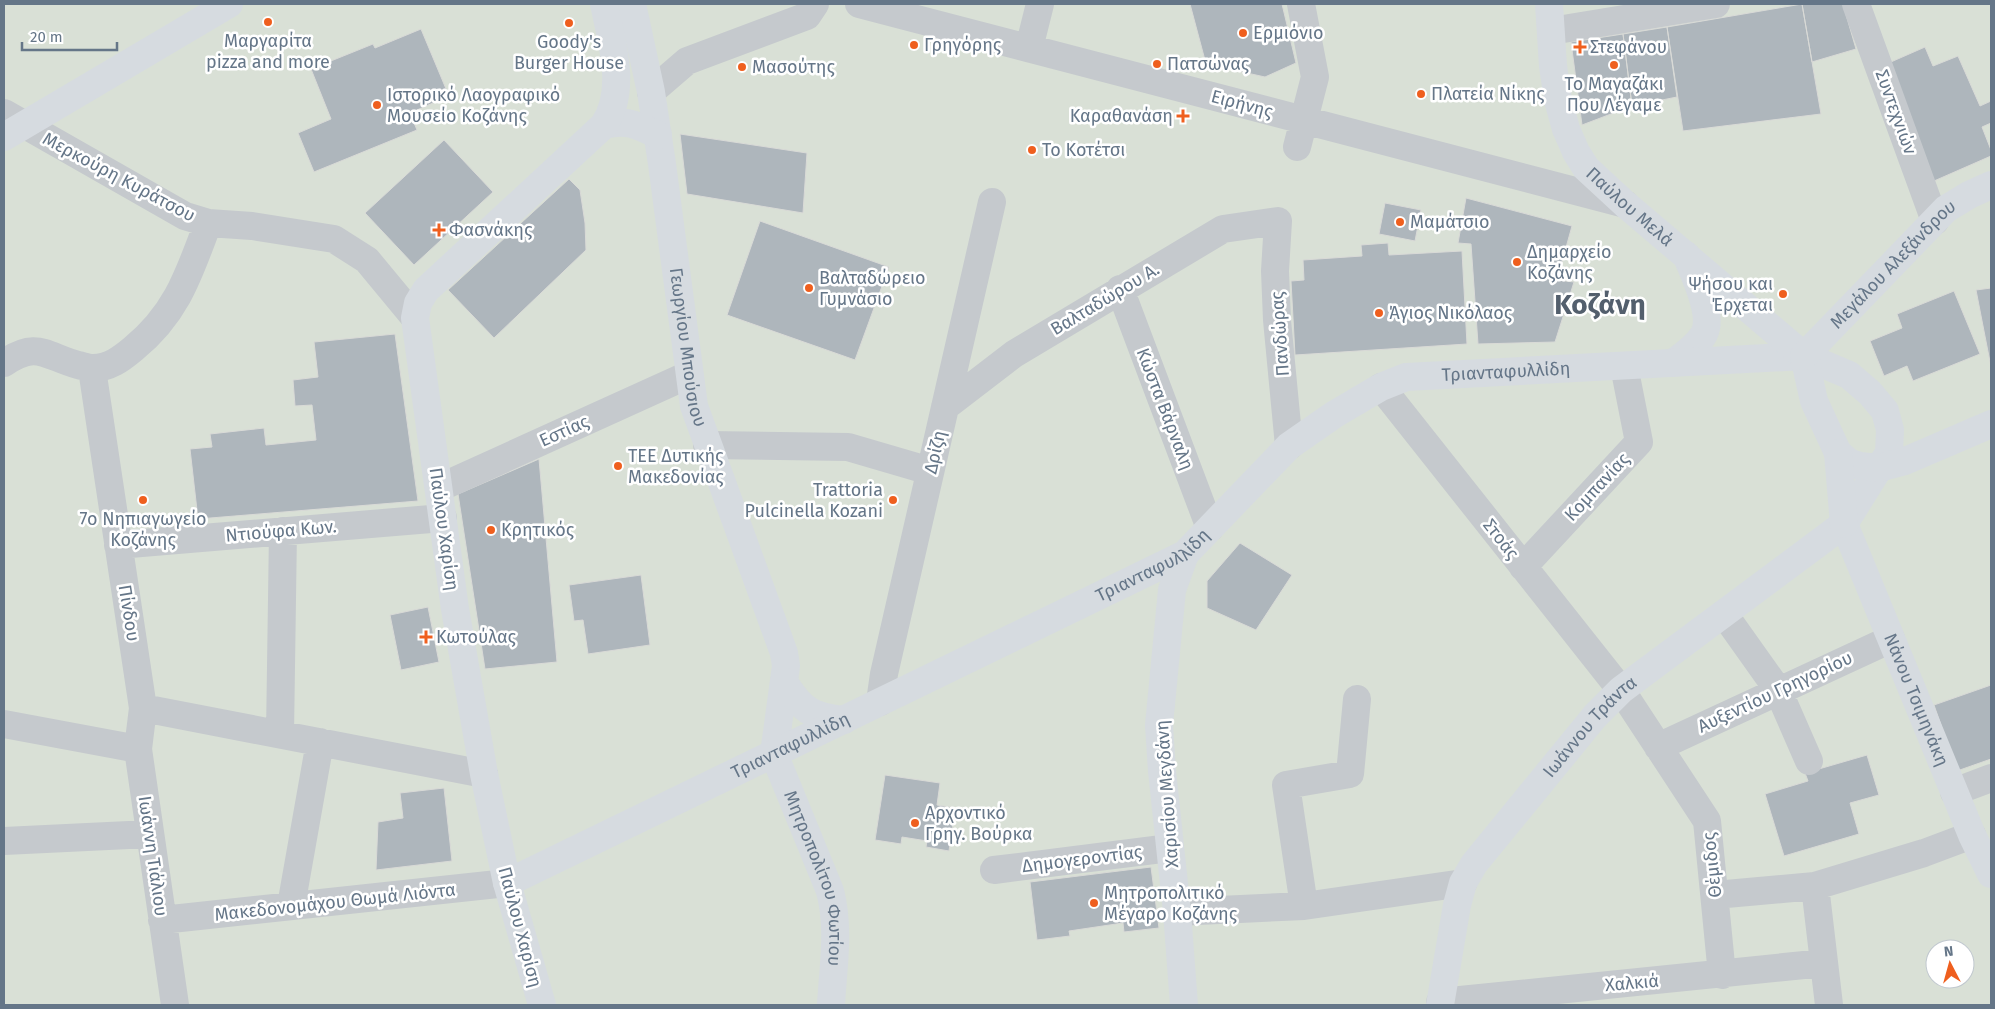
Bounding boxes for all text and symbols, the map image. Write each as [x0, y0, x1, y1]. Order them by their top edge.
marker: Μαργαρίτα pizza and more [262, 16, 274, 28]
marker: Goody's Burger House [563, 17, 575, 29]
scale bar [22, 20, 118, 52]
place label: Ερμιόνιο [1253, 22, 1324, 44]
marker: Ερμιόνιο [1237, 27, 1249, 39]
text: 20 m [30, 28, 63, 46]
place label: Μαργαρίτα pizza and more [206, 30, 330, 73]
place label: Goody's Burger House [514, 31, 624, 74]
place label: Γρηγόρης [924, 34, 1002, 56]
place label: Στεφάνου [1590, 36, 1667, 58]
marker: Γρηγόρης [908, 39, 920, 51]
marker: Στεφάνου [1574, 41, 1586, 53]
place label: Πατσώνας [1167, 53, 1250, 75]
place label: Μασούτης [752, 56, 836, 78]
marker: Πατσώνας [1151, 58, 1163, 70]
marker: Το Μαγαζάκι Που Λέγαμε [1608, 59, 1620, 71]
marker: Μασούτης [736, 61, 748, 73]
street label: Συντεχνιών [1870, 67, 1922, 158]
place label: Το Μαγαζάκι Που Λέγαμε [1564, 73, 1664, 116]
place label: Πλατεία Νίκης [1431, 83, 1545, 105]
place label: Ιστορικό Λαογραφικό Μουσείο Κοζάνης [387, 84, 560, 127]
street label: Ειρήνης [1209, 85, 1276, 123]
marker: Πλατεία Νίκης [1415, 88, 1427, 100]
marker: Ιστορικό Λαογραφικό Μουσείο Κοζάνης [371, 99, 383, 111]
place label: Καραθανάση [1070, 105, 1173, 127]
marker: Καραθανάση [1177, 110, 1189, 122]
street label: Μερκούρη Κυράτσου [39, 127, 199, 227]
place label: Το Κοτέτσι [1042, 139, 1125, 161]
marker: Το Κοτέτσι [1026, 144, 1038, 156]
street label: Παύλου Μελά [1581, 163, 1678, 251]
street label: Μεγάλου Αλεξάνδρου [1825, 195, 1960, 333]
place label: Μαμάτσιο [1410, 211, 1489, 233]
marker: Μαμάτσιο [1394, 216, 1406, 228]
place label: Φασνάκης [449, 219, 533, 241]
marker: Φασνάκης [433, 224, 445, 236]
place label: Δημαρχείο Κοζάνης [1527, 241, 1612, 284]
marker: Δημαρχείο Κοζάνης [1511, 256, 1523, 268]
street label: Βαλταδώρου Α. [1047, 258, 1163, 340]
street label: Γεωργίου Μπούσιου [665, 266, 712, 430]
place label: Βαλταδώρειο Γυμνάσιο [819, 267, 926, 310]
place label: Ψήσου και Έρχεται [1689, 273, 1773, 316]
marker: Βαλταδώρειο Γυμνάσιο [803, 282, 815, 294]
district label: Κοζάνη [1554, 288, 1646, 321]
marker: Ψήσου και Έρχεται [1777, 288, 1789, 300]
street label: Πανδώρας [1266, 290, 1294, 377]
place label: Άγιος Νικόλαος [1389, 302, 1513, 324]
marker: Άγιος Νικόλαος [1373, 307, 1385, 319]
street label: Κώστα Βάρναλη [1132, 345, 1198, 473]
street label: Τριανταφυλλίδη [1441, 357, 1571, 386]
street label: Εστίας [536, 410, 593, 452]
street label: Δρίζη [919, 428, 951, 476]
place label: ΤΕΕ Δυτικής Μακεδονίας [628, 445, 724, 488]
street label: Κομπανίας [1560, 448, 1634, 526]
marker: ΤΕΕ Δυτικής Μακεδονίας [612, 460, 624, 472]
street label: Παύλου Χαρίση [424, 466, 464, 592]
place label: Trattoria Pulcinella Kozani [745, 479, 883, 522]
marker: 7ο Νηπιαγωγείο Κοζάνης [137, 494, 149, 506]
marker: Trattoria Pulcinella Kozani [887, 494, 899, 506]
place label: 7ο Νηπιαγωγείο Κοζάνης [79, 508, 207, 551]
street label: Στοάς [1478, 514, 1524, 564]
street label: Ντιούφα Κων. [224, 515, 338, 547]
place label: Κρητικός [501, 519, 575, 541]
marker: Κρητικός [485, 524, 497, 536]
street label: Τριανταφυλλίδη [1092, 524, 1214, 607]
street label: Πίνδου [114, 583, 144, 643]
place label: Κωτούλας [436, 626, 516, 648]
street label: Νάνου Τσιμηνάκη [1879, 630, 1953, 769]
marker: Κωτούλας [420, 631, 432, 643]
street label: Αυξεντίου Γρηγορίου [1694, 646, 1856, 738]
street label: Ιωάννου Τράντα [1538, 671, 1641, 782]
street label: Τριανταφυλλίδη [728, 707, 853, 784]
street label: Χαρισίου Μεγδάνη [1151, 719, 1183, 869]
street label: Μητροπολίτου Φωτίου [779, 787, 846, 967]
street label: Ιωάννη Τιάλιου [134, 794, 172, 918]
place label: Αρχοντικό Γρηγ. Βούρκα [925, 802, 1033, 845]
marker: Αρχοντικό Γρηγ. Βούρκα [909, 817, 921, 829]
street label: Θέμιδος [1698, 831, 1726, 899]
street label: Δημογεροντίας [1021, 841, 1144, 877]
street label: Παύλου Χαρίση [493, 864, 547, 990]
street label: Μακεδονομάχου Θωμά Λιόντα [213, 878, 457, 926]
place label: Μητροπολιτικό Μέγαρο Κοζάνης [1104, 882, 1238, 925]
marker: Μητροπολιτικό Μέγαρο Κοζάνης [1088, 897, 1100, 909]
north arrow [1925, 939, 1975, 989]
text: N [1943, 943, 1954, 961]
street label: Χαλκιά [1604, 970, 1660, 996]

